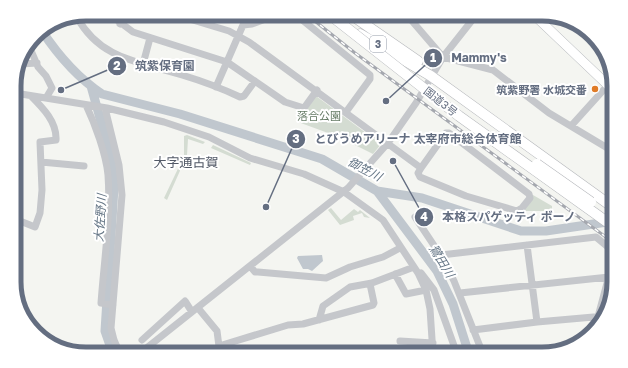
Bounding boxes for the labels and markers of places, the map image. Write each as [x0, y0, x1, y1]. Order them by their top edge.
callout: Mammy's [423, 46, 515, 70]
callout: 筑紫保育園 [107, 54, 203, 78]
place label: 筑紫野署 水城交番 [496, 83, 587, 96]
marker: 筑紫野署 水城交番 [590, 84, 600, 94]
callout: とびうめアリーナ 太宰府市総合体育館 [286, 127, 529, 151]
callout: 本格スパゲッティ ボーノ [414, 205, 585, 229]

